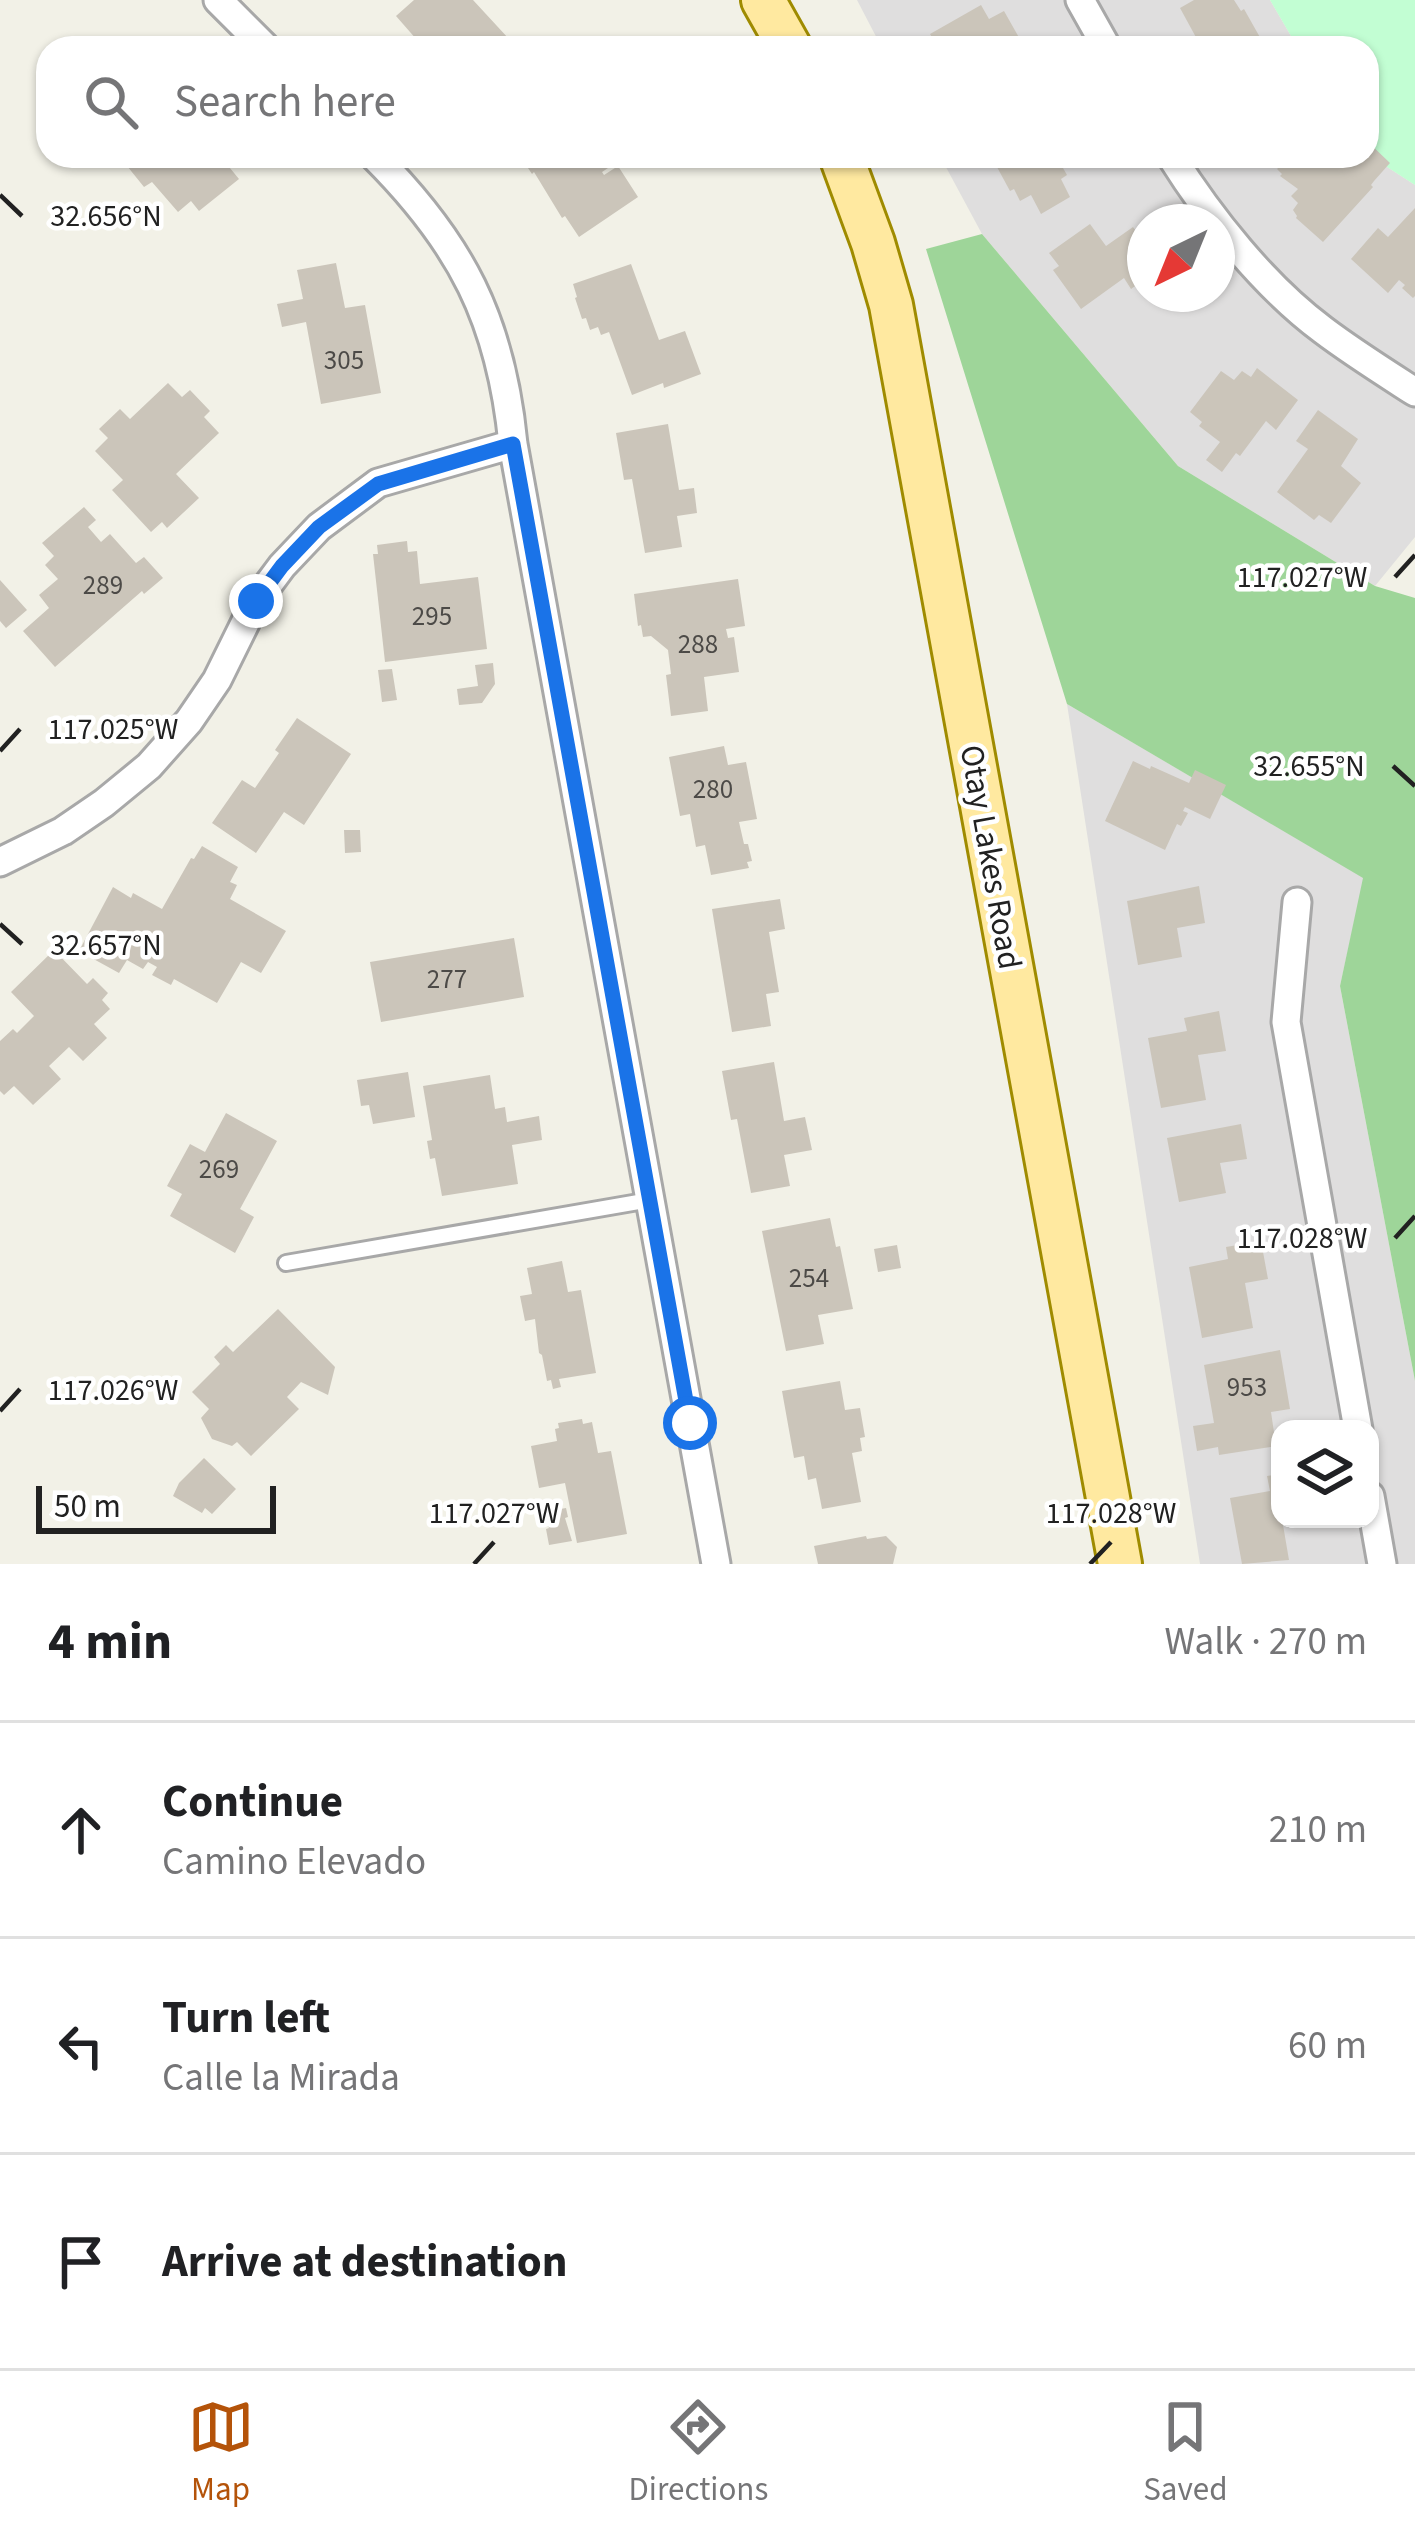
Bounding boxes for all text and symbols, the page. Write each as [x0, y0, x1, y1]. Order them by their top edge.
search box [36, 36, 1379, 168]
icon: search [78, 69, 144, 135]
text: Search here [174, 70, 396, 134]
text: 32.656°N [50, 195, 162, 238]
north arrow [1127, 204, 1235, 312]
house number: 305 [324, 341, 364, 380]
text: 117.027°W [1237, 556, 1367, 599]
house number: 289 [83, 566, 123, 605]
route end [229, 574, 283, 628]
house number: 295 [412, 597, 452, 636]
house number: 288 [678, 625, 718, 664]
text: 117.025°W [48, 708, 178, 751]
street label: Otay Lakes Road [948, 741, 1033, 973]
text: 32.655°N [1253, 745, 1365, 788]
house number: 280 [693, 770, 733, 809]
text: 32.657°N [50, 924, 162, 967]
house number: 277 [427, 960, 467, 999]
house number: 269 [199, 1150, 239, 1189]
text: 117.028°W [1237, 1217, 1367, 1260]
house number: 254 [789, 1259, 829, 1298]
house number: 953 [1227, 1368, 1267, 1407]
text: 117.026°W [48, 1369, 178, 1412]
route start [663, 1396, 717, 1450]
map controls [1271, 1420, 1379, 1528]
button: layers [1271, 1420, 1379, 1528]
scale bar [36, 1480, 276, 1533]
text: 50 m [54, 1483, 121, 1530]
text: 117.027°W [429, 1492, 559, 1535]
text: 117.028°W [1046, 1492, 1176, 1535]
text: 4 min [48, 1606, 172, 1678]
text: Walk · 270 m [1164, 1614, 1367, 1670]
text: Continue [162, 1770, 343, 1834]
icon: ahead [48, 1797, 114, 1863]
text: 210 m [1269, 1802, 1367, 1858]
text: Camino Elevado [162, 1834, 426, 1890]
text: Turn left [162, 1986, 330, 2050]
icon: left [48, 2013, 114, 2079]
text: 60 m [1288, 2018, 1367, 2074]
text: Calle la Mirada [162, 2050, 400, 2106]
icon: arrive [48, 2229, 114, 2295]
text: Arrive at destination [162, 2230, 567, 2294]
tab: Map [188, 2394, 254, 2513]
tab: Directions [629, 2394, 768, 2513]
tab: Saved [1143, 2394, 1227, 2513]

